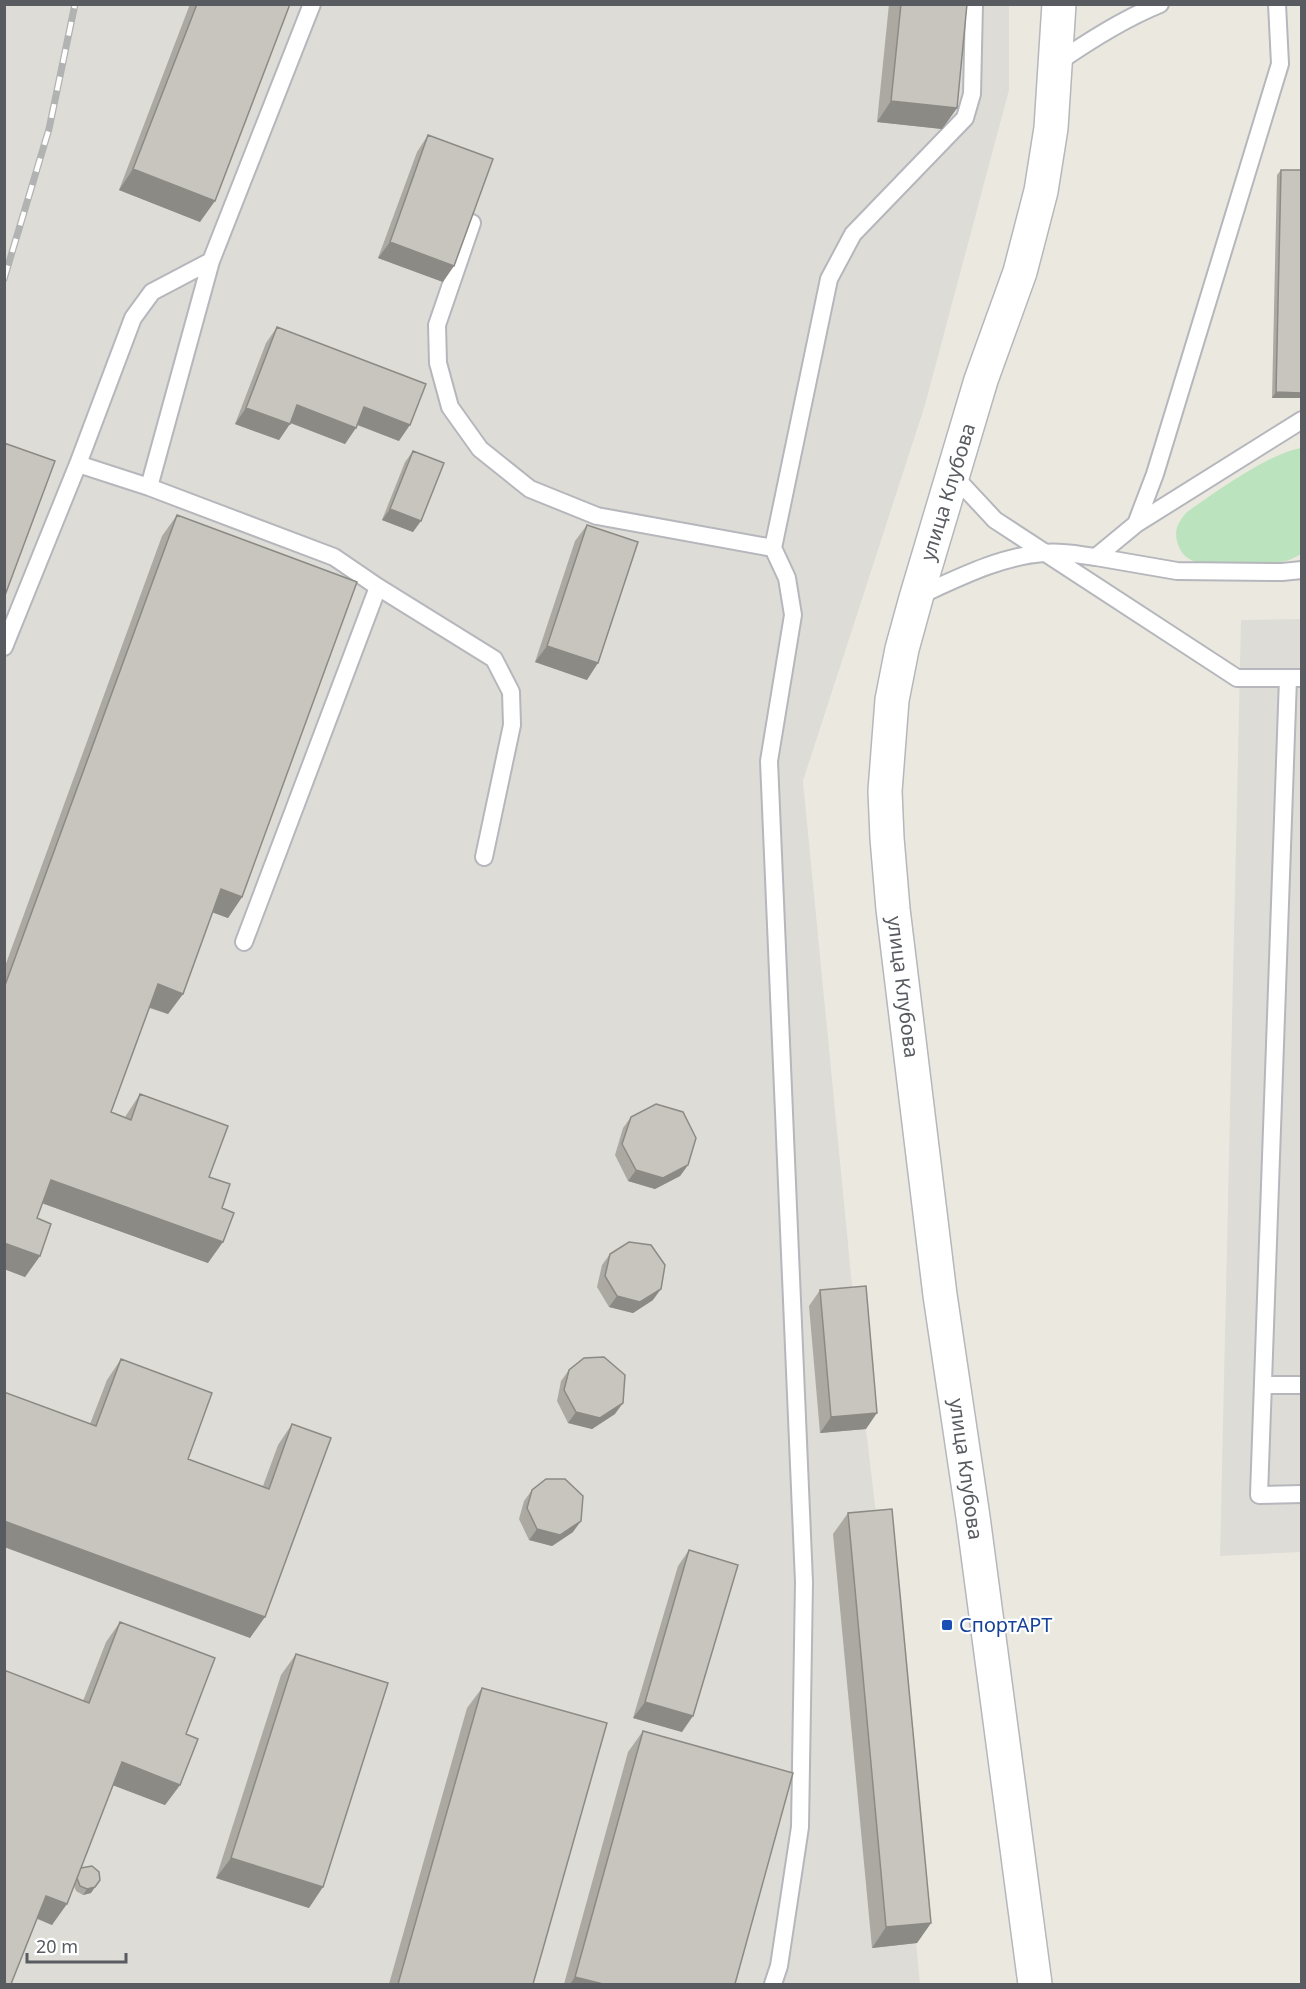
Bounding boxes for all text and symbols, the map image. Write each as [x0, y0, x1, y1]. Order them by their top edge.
street label: улица Клубова [914, 420, 981, 564]
street label: улица Клубова [881, 915, 926, 1059]
street label: улица Клубова [943, 1396, 990, 1541]
place label: СпортАРТ [959, 1611, 1052, 1638]
marker: СпортАРТ [940, 1618, 954, 1632]
scale bar [27, 1926, 126, 1964]
text: 20 m [36, 1934, 78, 1958]

